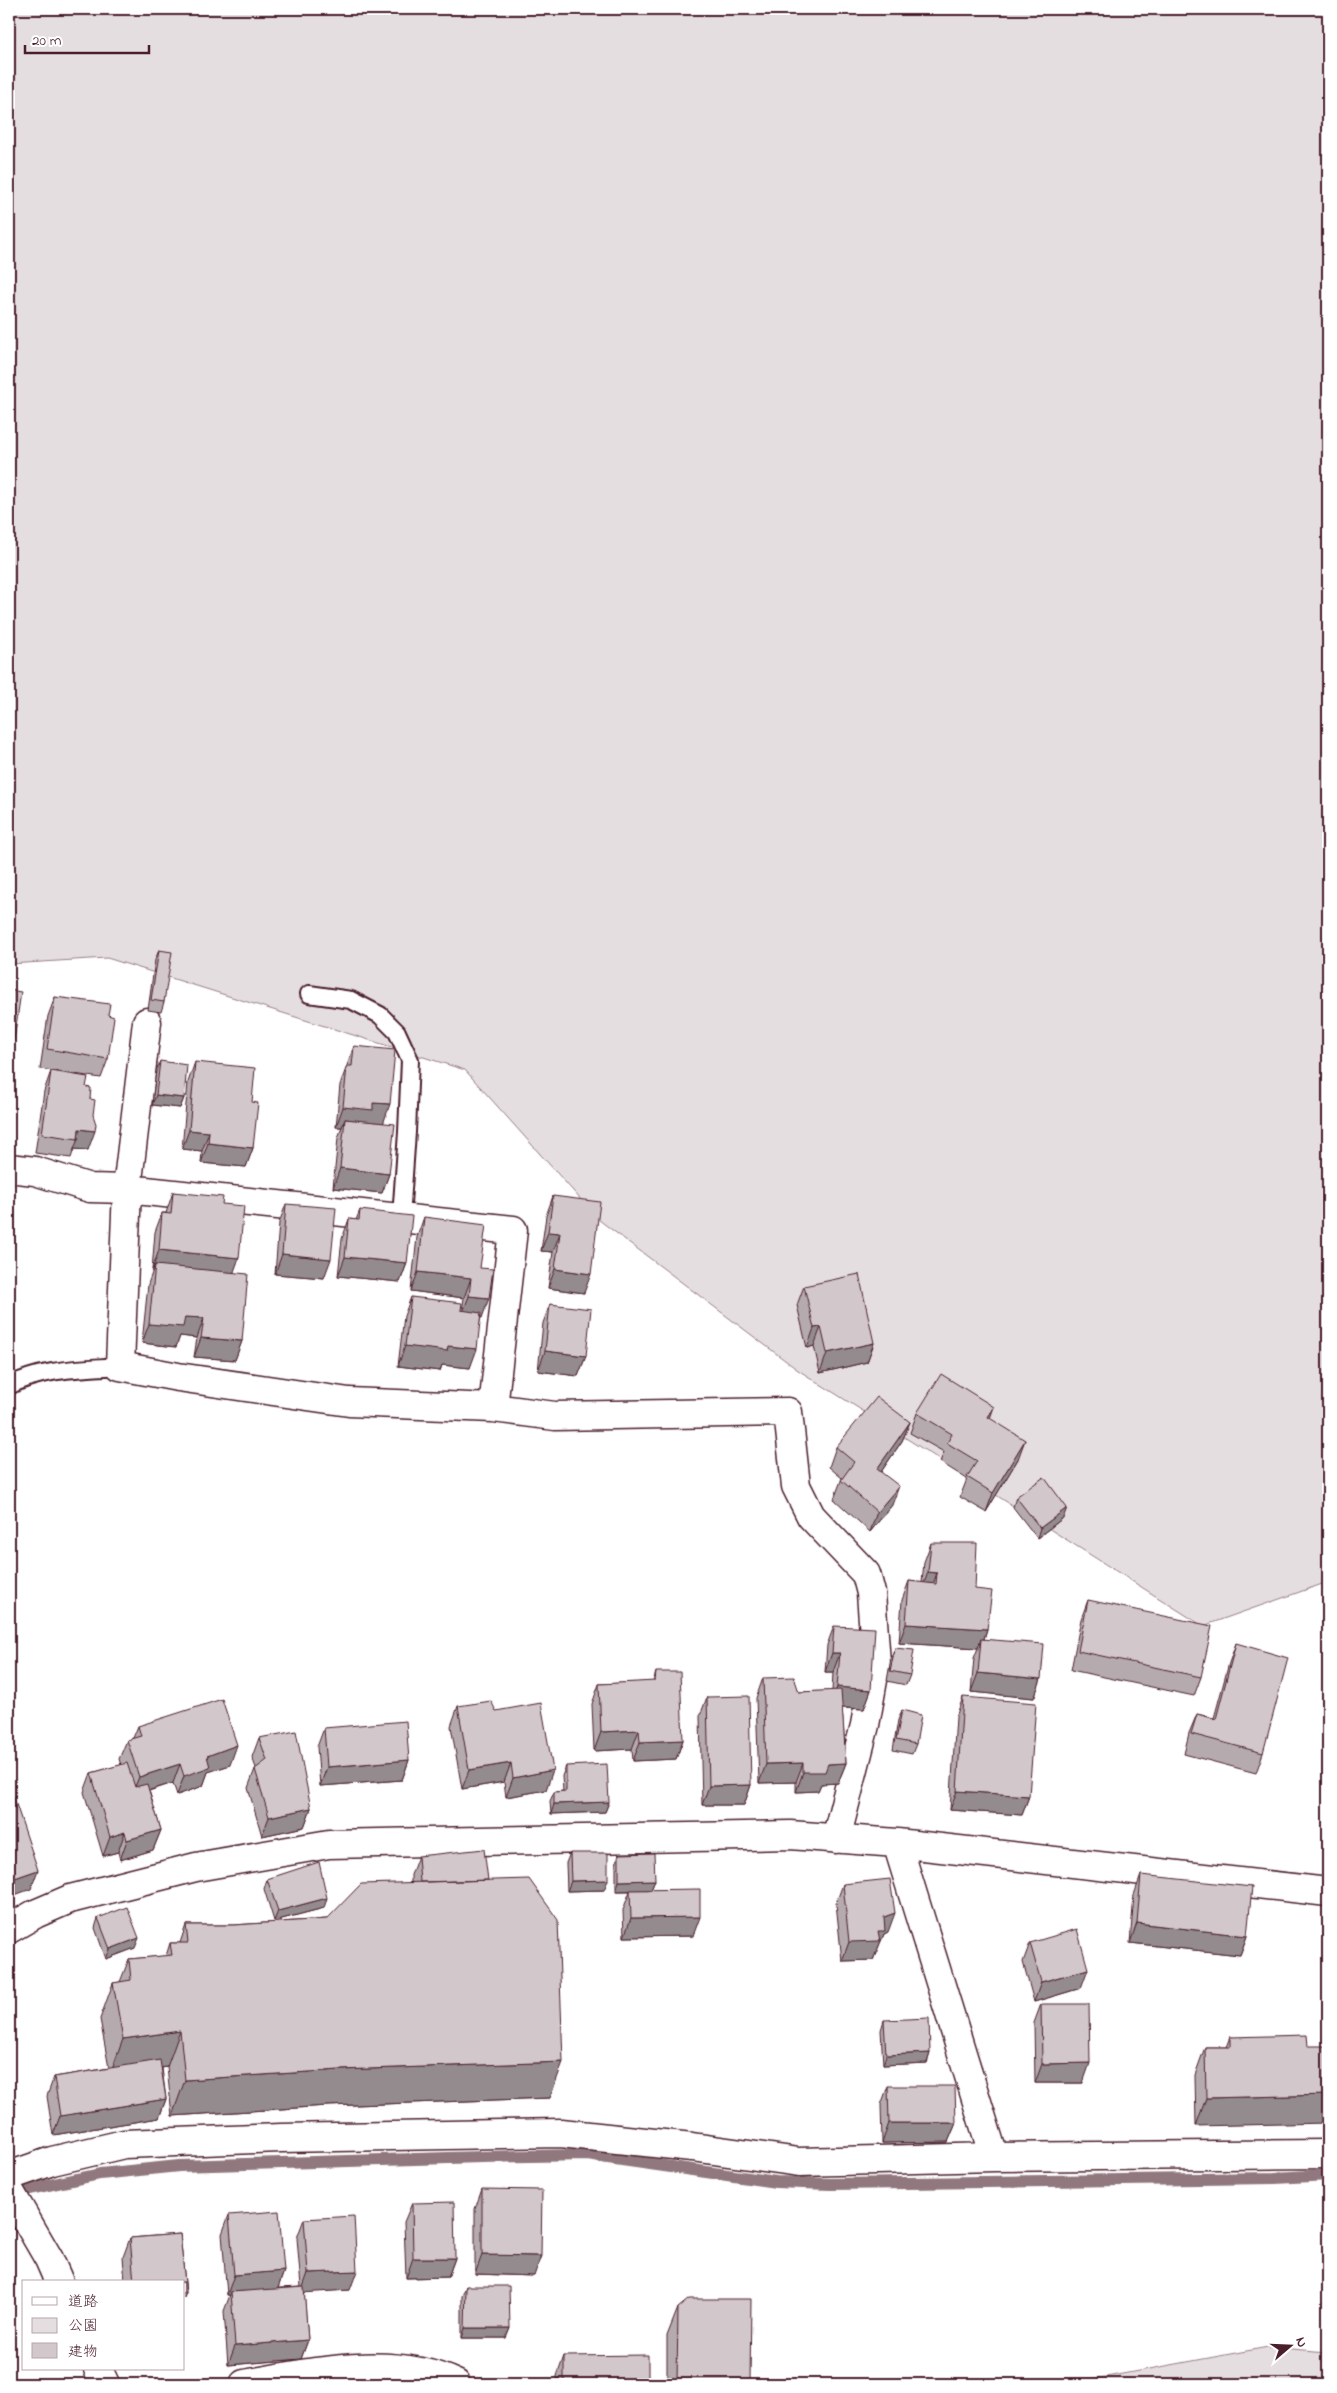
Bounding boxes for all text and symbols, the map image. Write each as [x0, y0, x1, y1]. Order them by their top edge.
scale bar [25, 22, 149, 54]
text: 20 m [32, 30, 62, 52]
legend [22, 2280, 185, 2370]
text: 道路 [68, 2291, 98, 2313]
text: 公園 [68, 2315, 98, 2337]
north arrow [1264, 2320, 1314, 2370]
text: N [1289, 2334, 1312, 2350]
text: 建物 [68, 2341, 98, 2363]

